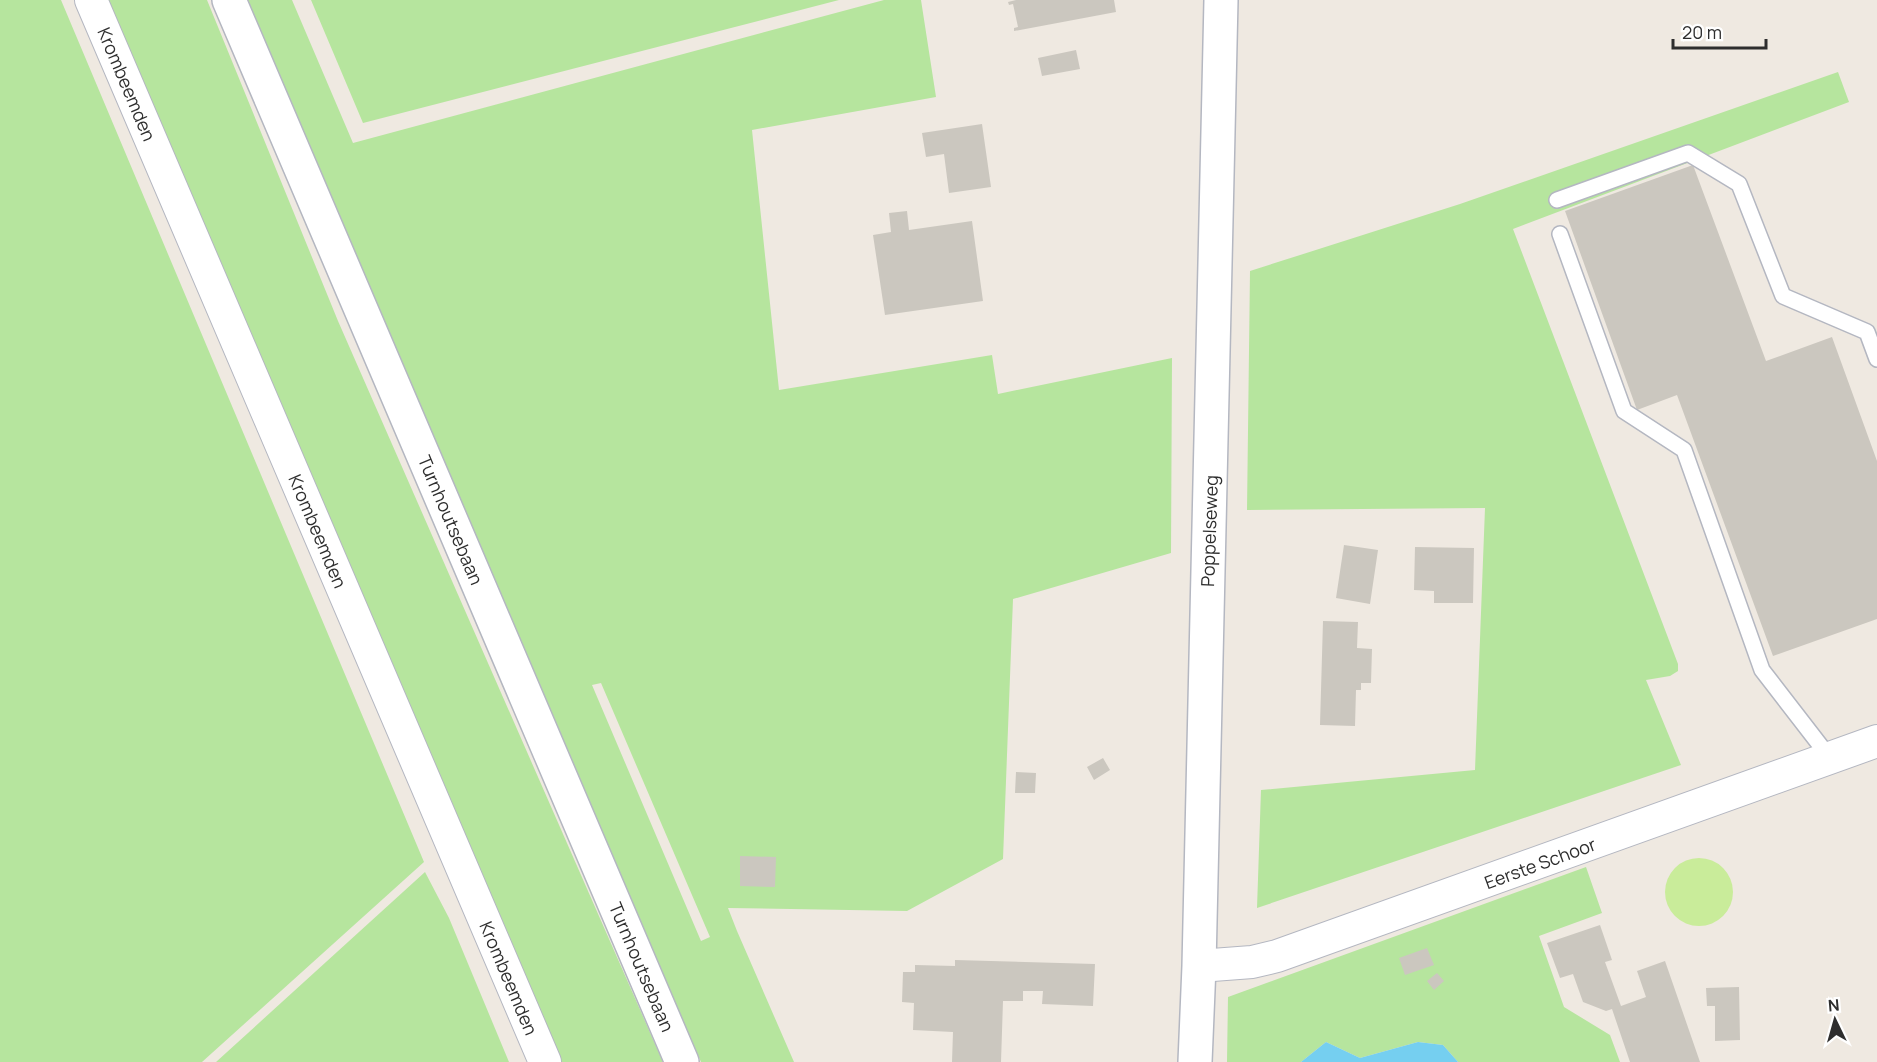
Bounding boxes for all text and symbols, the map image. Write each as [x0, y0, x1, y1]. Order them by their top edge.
scale bar [1673, 12, 1766, 50]
text: 20 m [1682, 20, 1722, 44]
street label: Krombeemden [92, 24, 162, 144]
street label: Turnhoutsebaan [413, 452, 489, 588]
street label: Krombeemden [283, 471, 353, 591]
street label: Poppelseweg [1195, 475, 1223, 587]
street label: Eerste Schoor [1481, 832, 1599, 894]
street label: Turnhoutsebaan [604, 899, 680, 1035]
street label: Krombeemden [474, 918, 544, 1038]
north arrow [1805, 990, 1865, 1050]
text: N [1827, 994, 1840, 1017]

